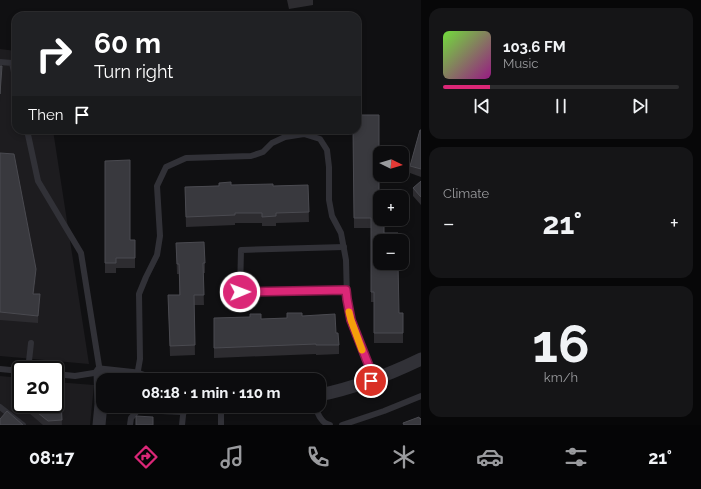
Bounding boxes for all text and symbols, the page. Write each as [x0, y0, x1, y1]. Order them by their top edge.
text: 60 m [94, 27, 161, 60]
icon: right [28, 28, 80, 80]
text: 103.6 FM [503, 38, 566, 56]
text: Music [503, 56, 538, 71]
text: Turn right [94, 61, 173, 82]
icon: previous [471, 95, 493, 117]
icon: pause [550, 95, 572, 117]
icon: next [629, 95, 651, 117]
icon: arrive [71, 104, 93, 126]
text: Then [28, 106, 63, 124]
north arrow [373, 146, 409, 182]
map controls [373, 146, 409, 270]
text: Climate [443, 186, 489, 201]
button: + [373, 190, 409, 226]
text: 21° [543, 206, 582, 241]
text: − [443, 210, 455, 236]
text: + [670, 210, 679, 236]
button: − [373, 234, 409, 270]
position arrow [219, 271, 261, 313]
text: 16 [532, 313, 590, 374]
speed limit sign: 20 [12, 361, 64, 413]
pin [354, 364, 388, 398]
icon: arrive [360, 370, 382, 392]
text: km/h [544, 370, 578, 385]
text: 08:18 · 1 min · 110 m [141, 384, 281, 402]
icon: directions [132, 443, 160, 471]
icon: music [218, 443, 246, 471]
icon: phone [304, 443, 332, 471]
icon: climate [390, 443, 418, 471]
icon: car [476, 443, 504, 471]
icon: filters [562, 443, 590, 471]
text: 08:17 [29, 447, 74, 468]
text: 21° [648, 447, 672, 468]

